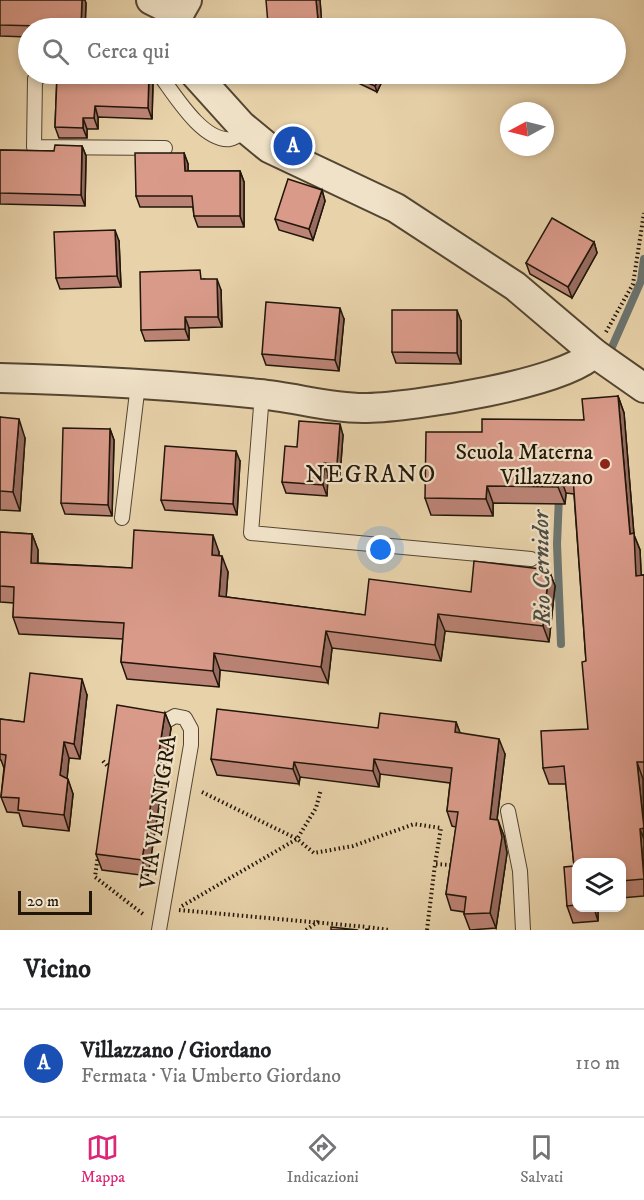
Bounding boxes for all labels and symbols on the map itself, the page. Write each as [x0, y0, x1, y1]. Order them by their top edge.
north arrow [500, 102, 554, 156]
pin: A [274, 124, 312, 168]
place label: Scuola Materna Villazzano [455, 439, 594, 491]
marker: Scuola Materna Villazzano [598, 457, 612, 471]
district label: NEGRANO [305, 460, 437, 490]
water label: Rio Cernidor [526, 508, 558, 627]
your location [366, 535, 395, 564]
street label: VIA VALNIGRA [134, 732, 183, 892]
scale bar [18, 888, 92, 916]

